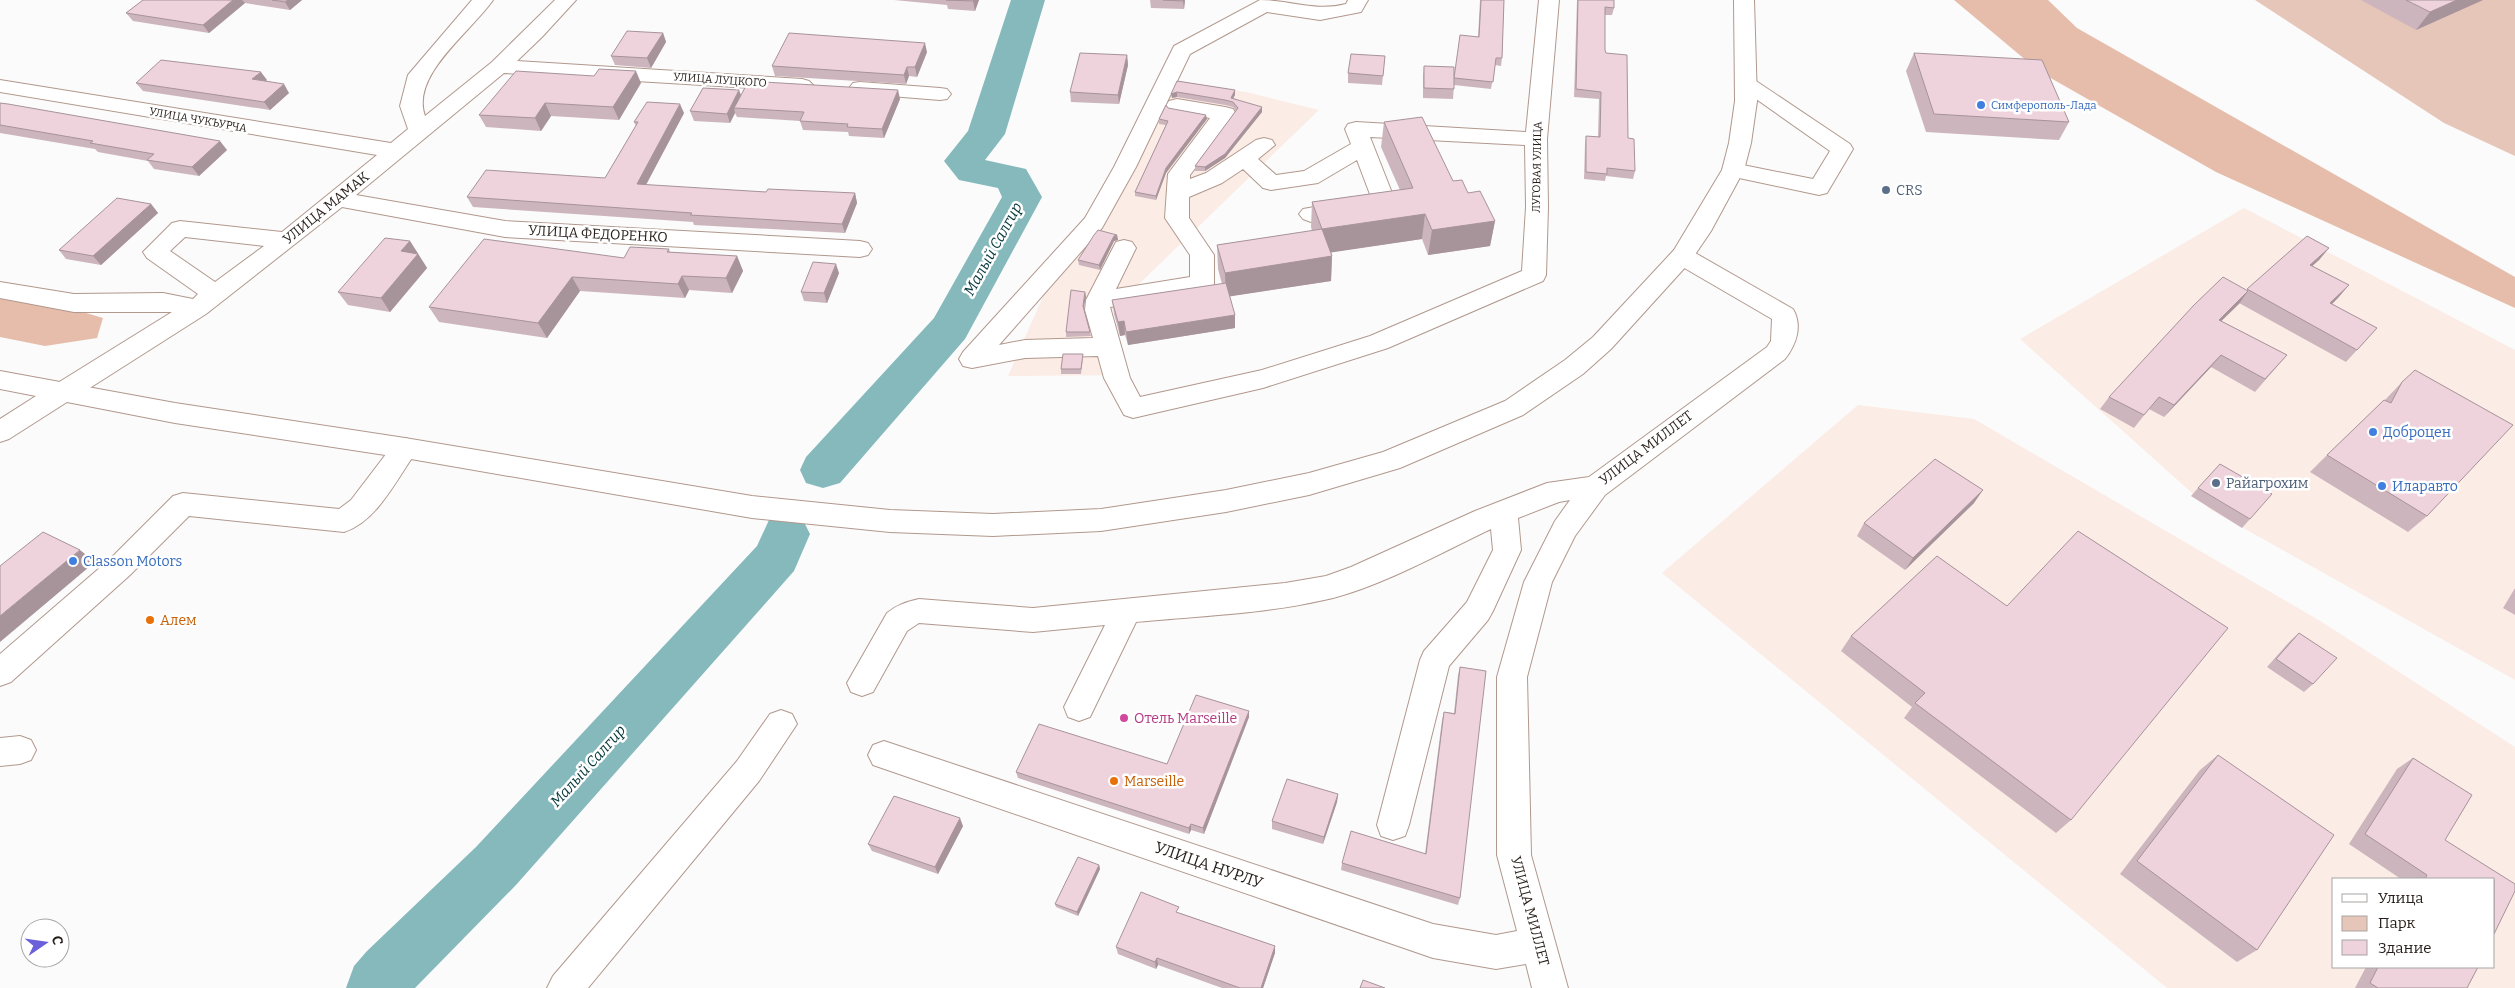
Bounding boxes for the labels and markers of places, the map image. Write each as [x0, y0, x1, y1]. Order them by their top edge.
marker: Симферополь-Лада [1975, 99, 1987, 111]
place label: Симферополь-Лада [1991, 99, 2097, 112]
place label: CRS [1896, 182, 1923, 199]
marker: CRS [1880, 184, 1892, 196]
place label: Доброцен [2383, 424, 2451, 441]
marker: Доброцен [2367, 426, 2379, 438]
place label: Райагрохим [2226, 475, 2309, 492]
marker: Райагрохим [2210, 477, 2222, 489]
place label: Иларавто [2392, 478, 2458, 495]
marker: Иларавто [2376, 480, 2388, 492]
place label: Classon Motors [83, 553, 182, 570]
marker: Classon Motors [67, 555, 79, 567]
place label: Алем [160, 612, 197, 629]
marker: Алем [144, 614, 156, 626]
place label: Отель Marseille [1134, 710, 1237, 727]
marker: Отель Marseille [1118, 712, 1130, 724]
place label: Marseille [1124, 773, 1184, 790]
marker: Marseille [1108, 775, 1120, 787]

